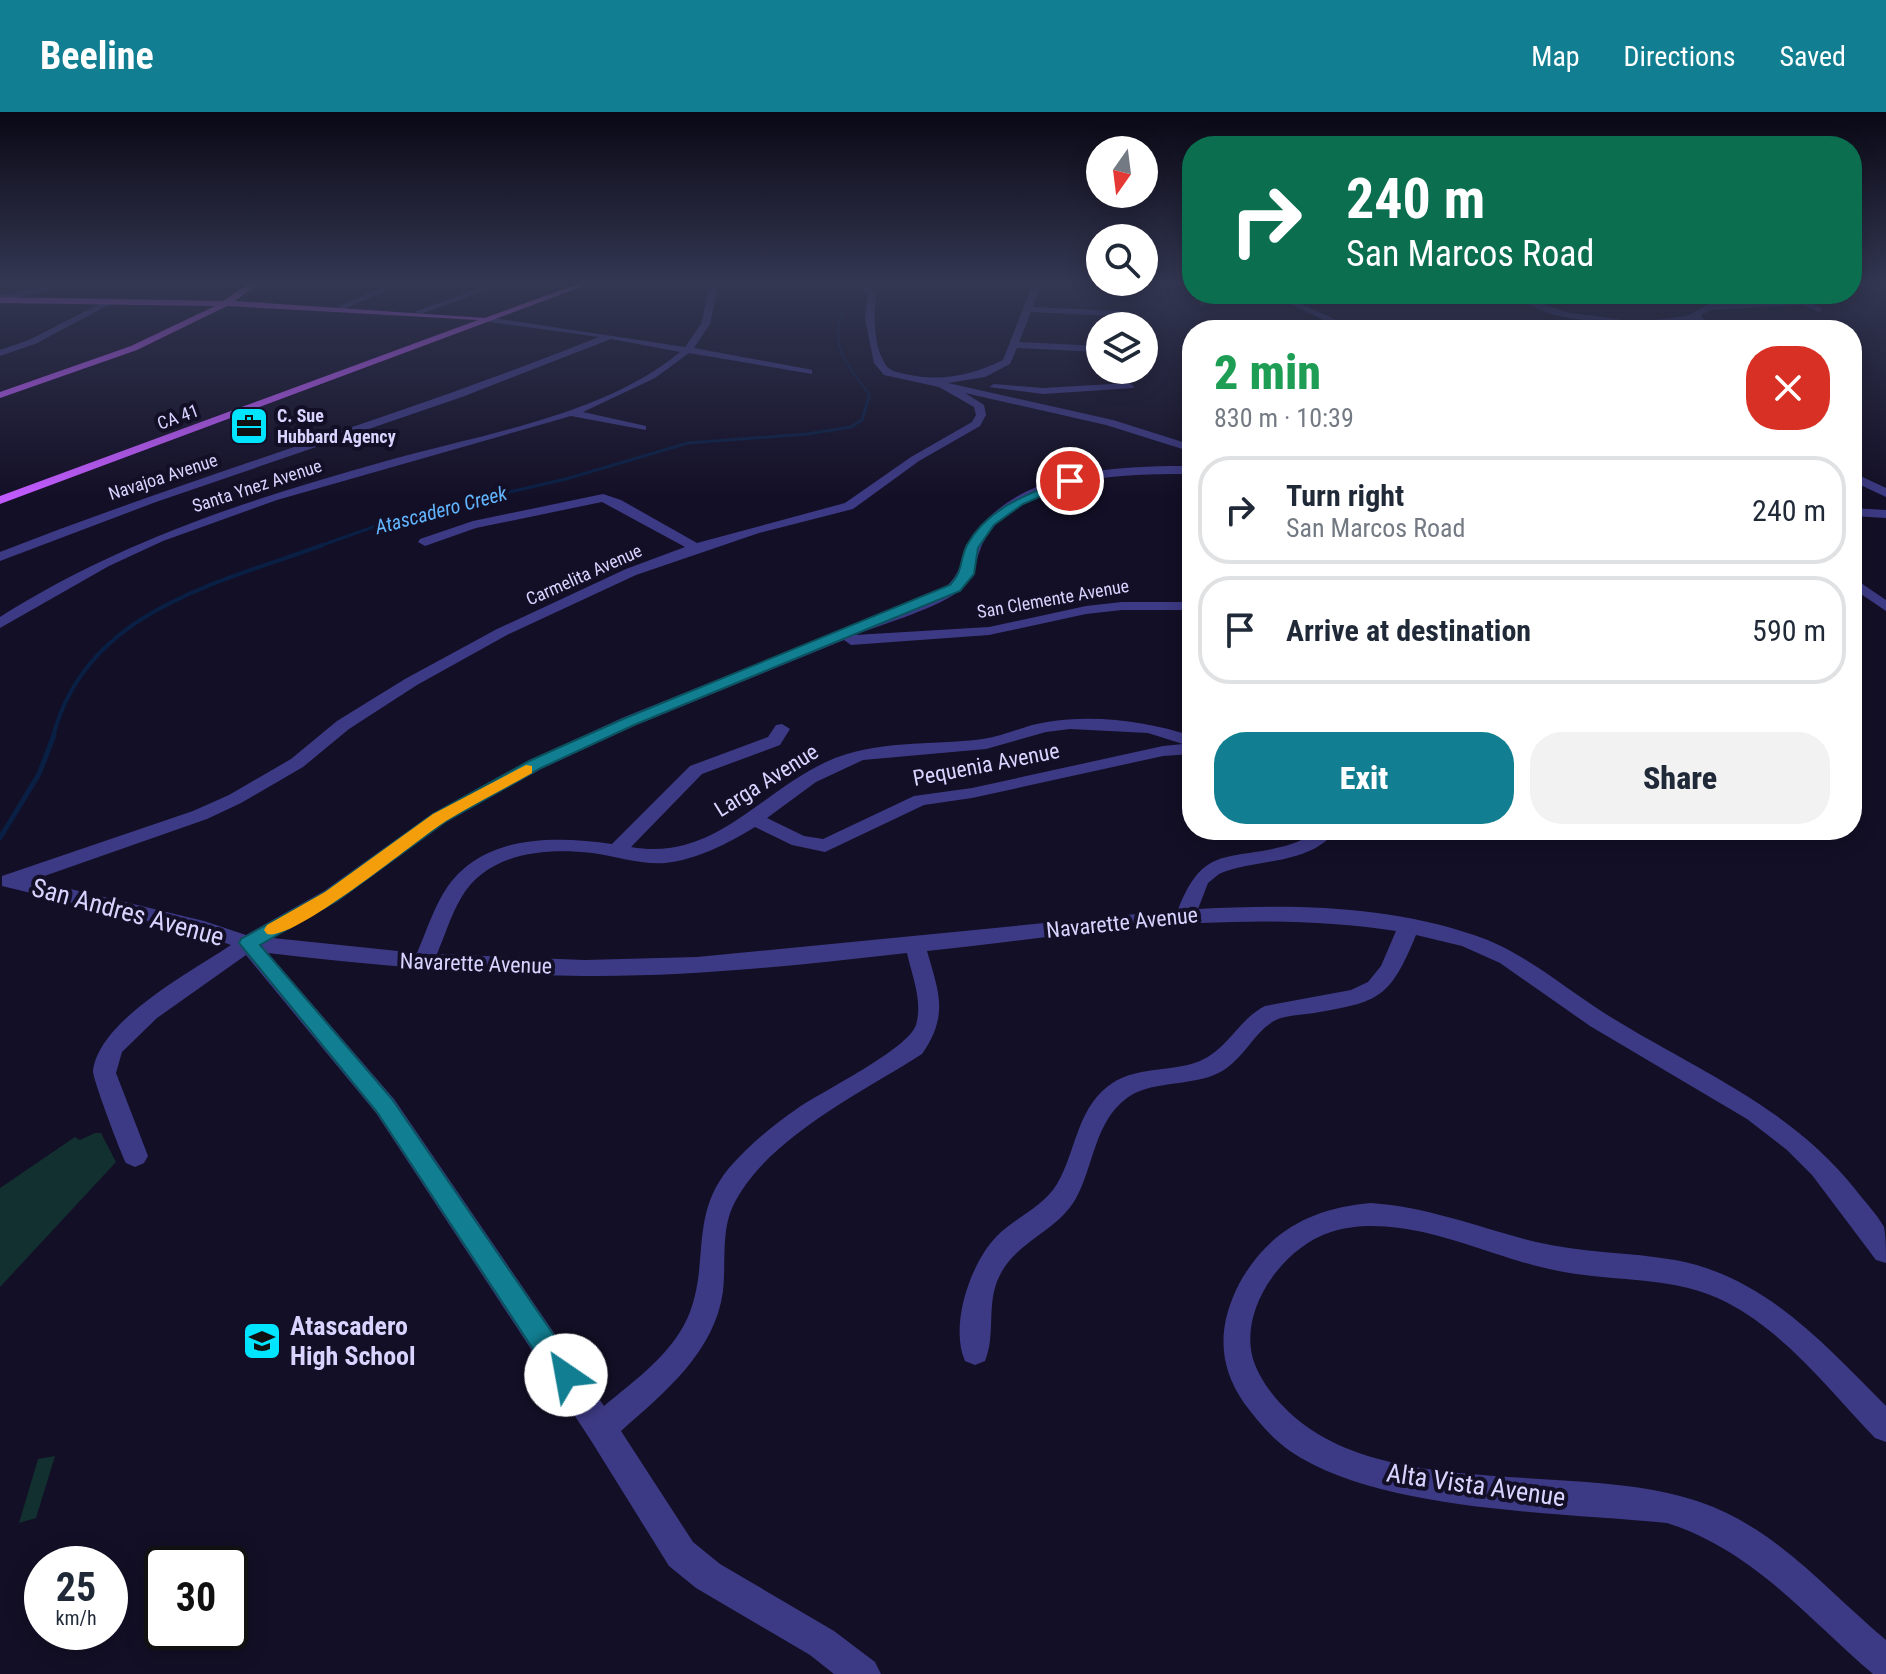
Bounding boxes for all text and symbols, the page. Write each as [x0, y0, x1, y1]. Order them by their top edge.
text: Beeline [40, 34, 154, 78]
text: Map [1531, 40, 1580, 73]
text: Directions [1624, 40, 1735, 73]
text: Saved [1779, 40, 1846, 73]
north arrow [1086, 136, 1158, 208]
map controls [1086, 136, 1158, 384]
text: 240 m [1346, 166, 1485, 232]
icon: right [1214, 168, 1318, 272]
button: search [1086, 224, 1158, 296]
text: San Marcos Road [1346, 233, 1594, 275]
button: layers [1086, 312, 1158, 384]
text: 2 min [1214, 344, 1321, 401]
button: close [1746, 346, 1830, 430]
street label: CA 41 [154, 399, 201, 434]
text: 830 m · 10:39 [1214, 403, 1354, 433]
office icon: C. Sue Hubbard Agency [228, 405, 270, 447]
place label: C. Sue Hubbard Agency [277, 405, 396, 447]
pin [1036, 447, 1104, 515]
street label: Navajoa Avenue [106, 449, 220, 504]
street label: Santa Ynez Avenue [189, 455, 324, 516]
icon: arrive [1048, 459, 1092, 503]
text: Turn right [1286, 478, 1404, 513]
water label: Atascadero Creek [371, 481, 511, 539]
icon: right [1218, 488, 1262, 532]
text: 240 m [1752, 493, 1826, 528]
text: San Marcos Road [1286, 513, 1465, 543]
street label: Carmelita Avenue [523, 540, 645, 609]
street label: San Clemente Avenue [975, 575, 1131, 622]
icon: arrive [1218, 608, 1262, 652]
text: Arrive at destination [1286, 613, 1531, 648]
text: 590 m [1752, 613, 1826, 648]
button: Exit [1214, 732, 1514, 824]
button: Share [1530, 732, 1830, 824]
street label: Pequenia Avenue [911, 738, 1062, 791]
street label: Larga Avenue [710, 739, 823, 822]
street label: San Andres Avenue [29, 872, 227, 952]
street label: Navarette Avenue [1045, 902, 1199, 943]
street label: Navarette Avenue [399, 948, 553, 979]
place label: Atascadero High School [290, 1311, 416, 1371]
school or university icon: Atascadero High School [241, 1320, 283, 1362]
position arrow [524, 1333, 608, 1417]
street label: Alta Vista Avenue [1385, 1458, 1567, 1512]
speed limit sign: 30 [144, 1546, 248, 1650]
text: 25 [56, 1564, 96, 1611]
text: km/h [55, 1606, 97, 1630]

